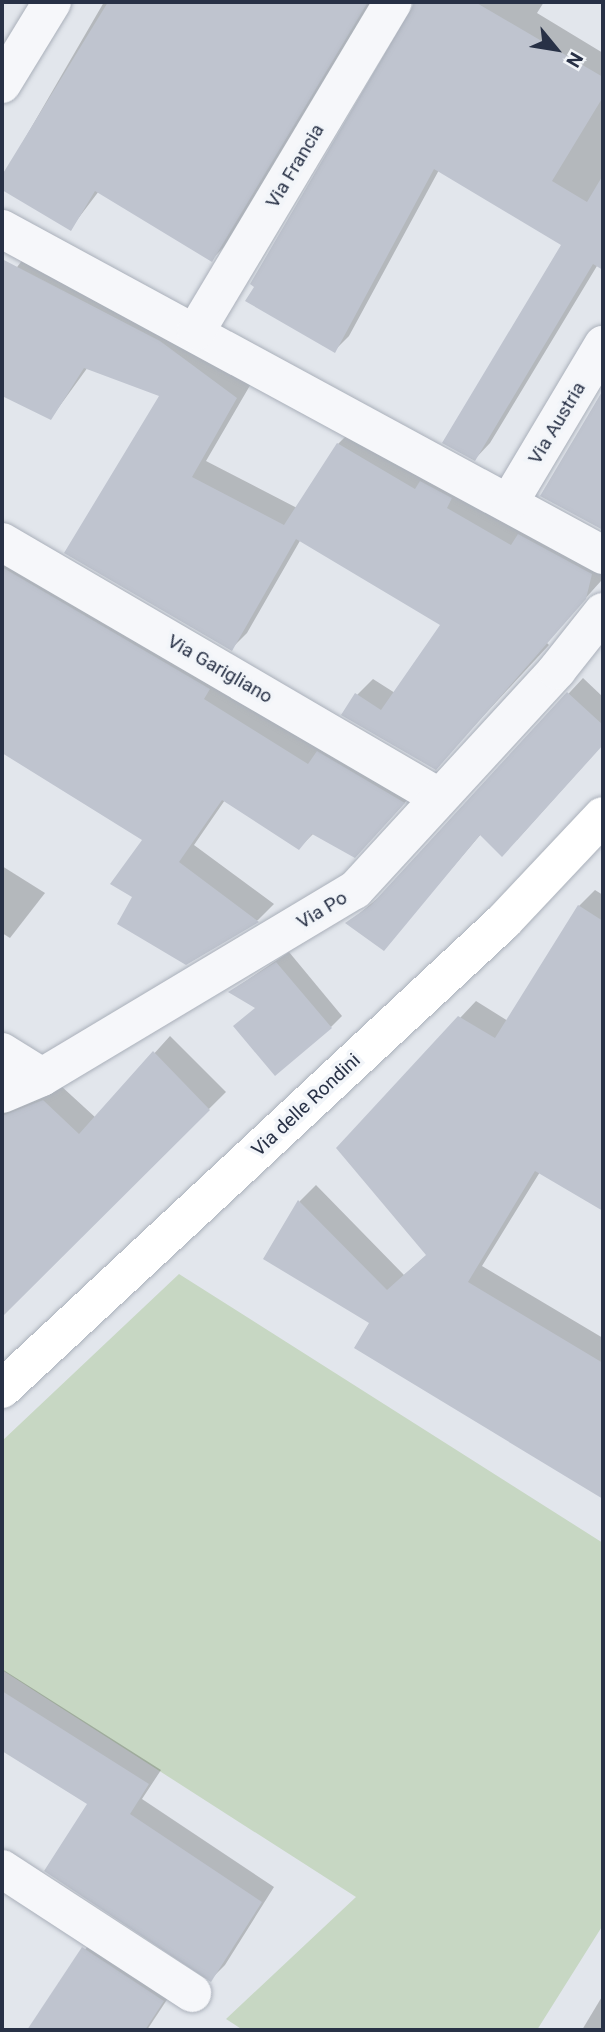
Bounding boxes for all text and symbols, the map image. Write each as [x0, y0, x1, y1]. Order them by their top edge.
north arrow [521, 14, 591, 84]
text: N [561, 48, 588, 71]
street label: Via Francia [261, 120, 329, 212]
street label: Via Austria [524, 378, 590, 468]
street label: Via Garigliano [163, 630, 277, 708]
street label: Via Po [293, 886, 351, 934]
street label: Via delle Rondini [247, 1049, 365, 1161]

